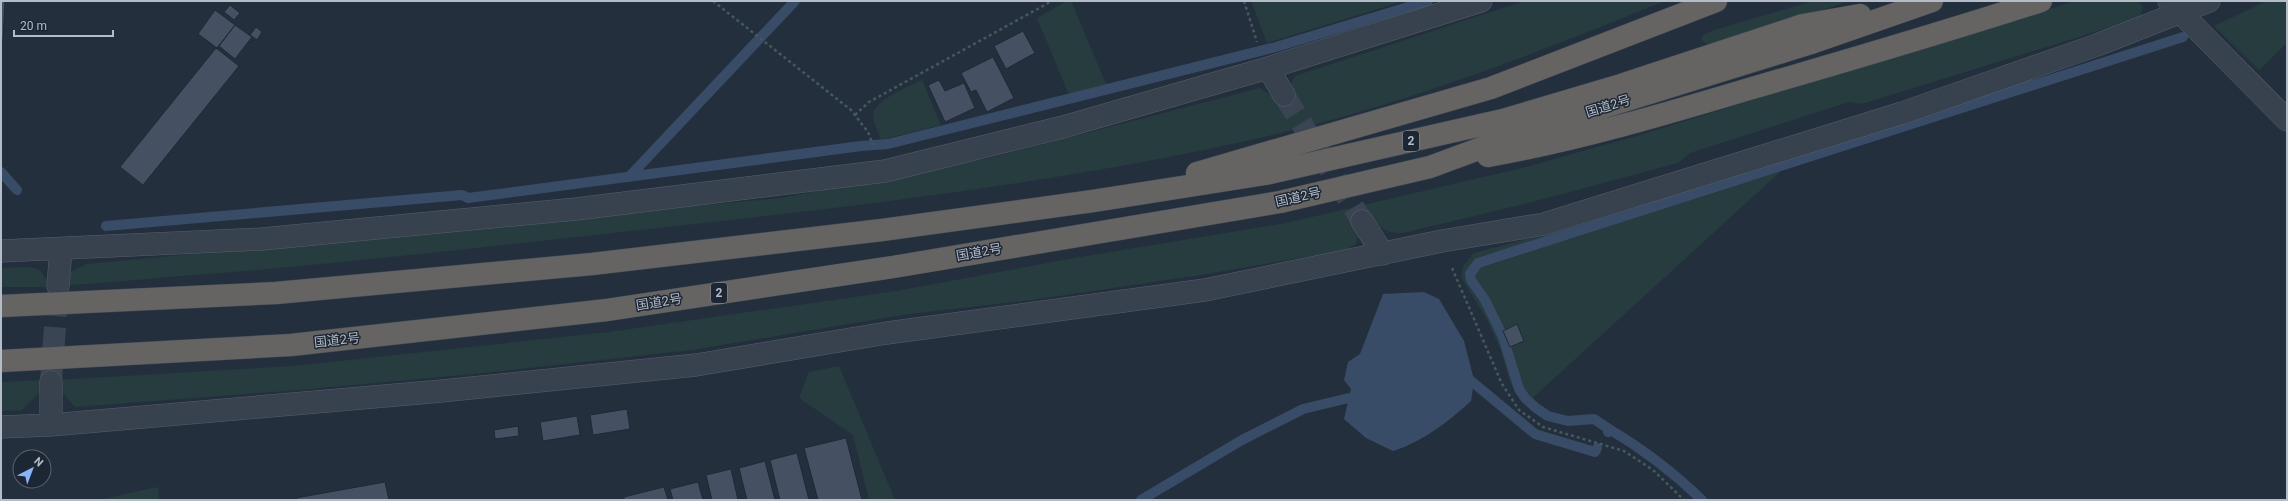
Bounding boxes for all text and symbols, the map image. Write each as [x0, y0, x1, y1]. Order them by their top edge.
scale bar [14, 12, 113, 38]
text: 20 m [20, 19, 47, 33]
street label: 国道2号 [1584, 92, 1632, 120]
road number: 2 [1403, 131, 1419, 151]
street label: 国道2号 [1274, 184, 1322, 210]
street label: 国道2号 [955, 241, 1003, 263]
road number: 2 [711, 283, 727, 303]
street label: 国道2号 [635, 291, 683, 313]
street label: 国道2号 [313, 330, 361, 350]
north arrow [12, 449, 52, 489]
text: N [31, 455, 46, 470]

